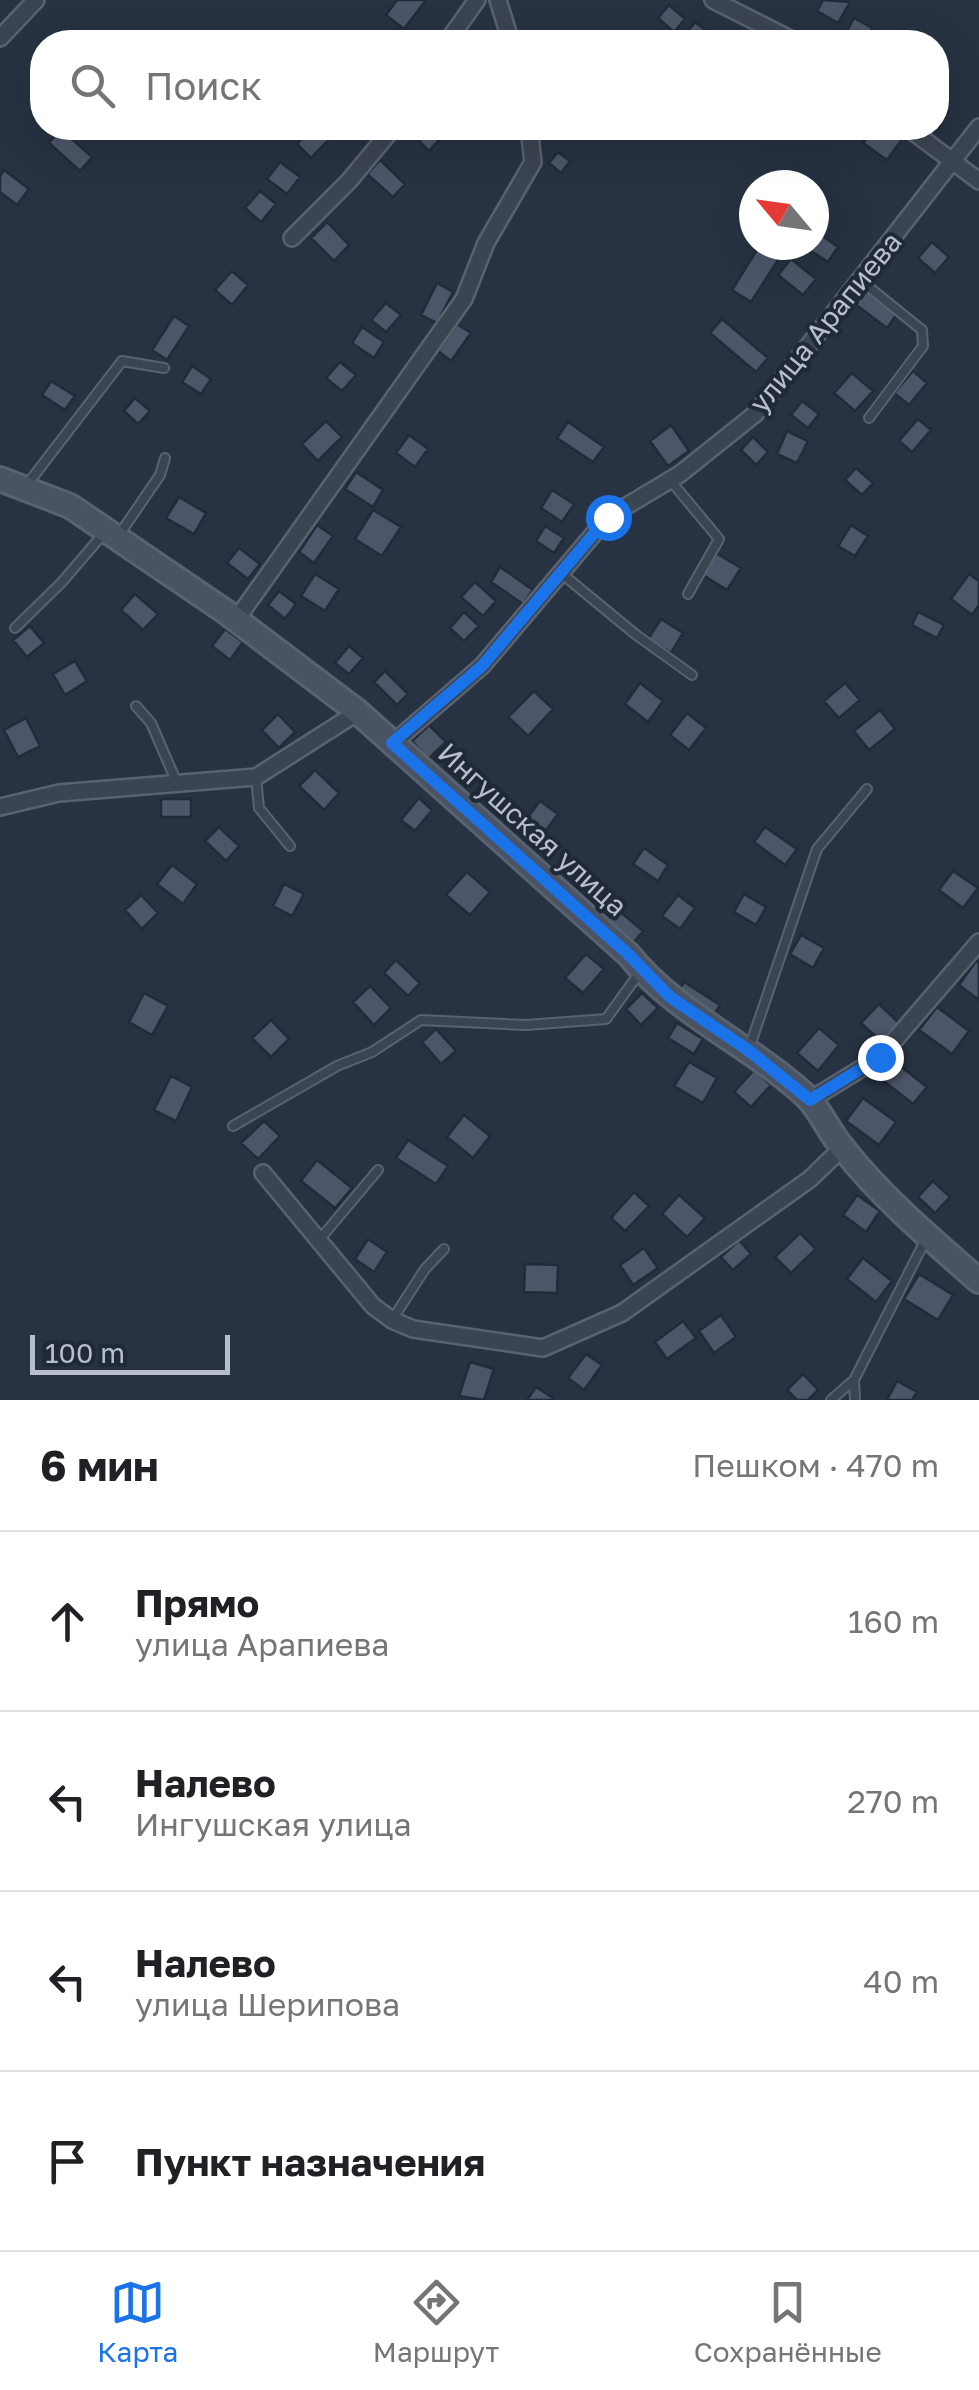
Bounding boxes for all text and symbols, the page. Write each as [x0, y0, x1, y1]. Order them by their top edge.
search box [30, 30, 949, 140]
icon: search [65, 58, 120, 113]
text: Поиск [145, 63, 262, 108]
north arrow [739, 170, 829, 260]
street label: улица Арапиева [742, 225, 908, 419]
route start [586, 495, 632, 541]
street label: Ингушская улица [432, 736, 634, 922]
route end [858, 1035, 904, 1081]
scale bar [30, 1330, 230, 1374]
text: 100 m [45, 1336, 125, 1369]
text: 6 мин [40, 1440, 159, 1490]
text: Пешком · 470 m [692, 1446, 939, 1484]
text: Прямо [135, 1580, 259, 1625]
icon: ahead [40, 1594, 95, 1649]
text: 160 m [848, 1602, 939, 1640]
text: улица Арапиева [135, 1625, 389, 1663]
text: Налево [135, 1760, 276, 1805]
icon: left [40, 1774, 95, 1829]
text: 270 m [847, 1782, 939, 1820]
text: Ингушская улица [135, 1805, 412, 1843]
text: Налево [135, 1940, 276, 1985]
icon: left [40, 1954, 95, 2009]
text: 40 m [863, 1962, 939, 2000]
text: улица Шерипова [135, 1985, 400, 2023]
icon: arrive [40, 2134, 95, 2189]
text: Пункт назначения [135, 2139, 485, 2184]
tab: Карта [97, 2275, 178, 2368]
tab: Маршрут [373, 2275, 499, 2368]
tab: Сохранённые [694, 2275, 882, 2368]

